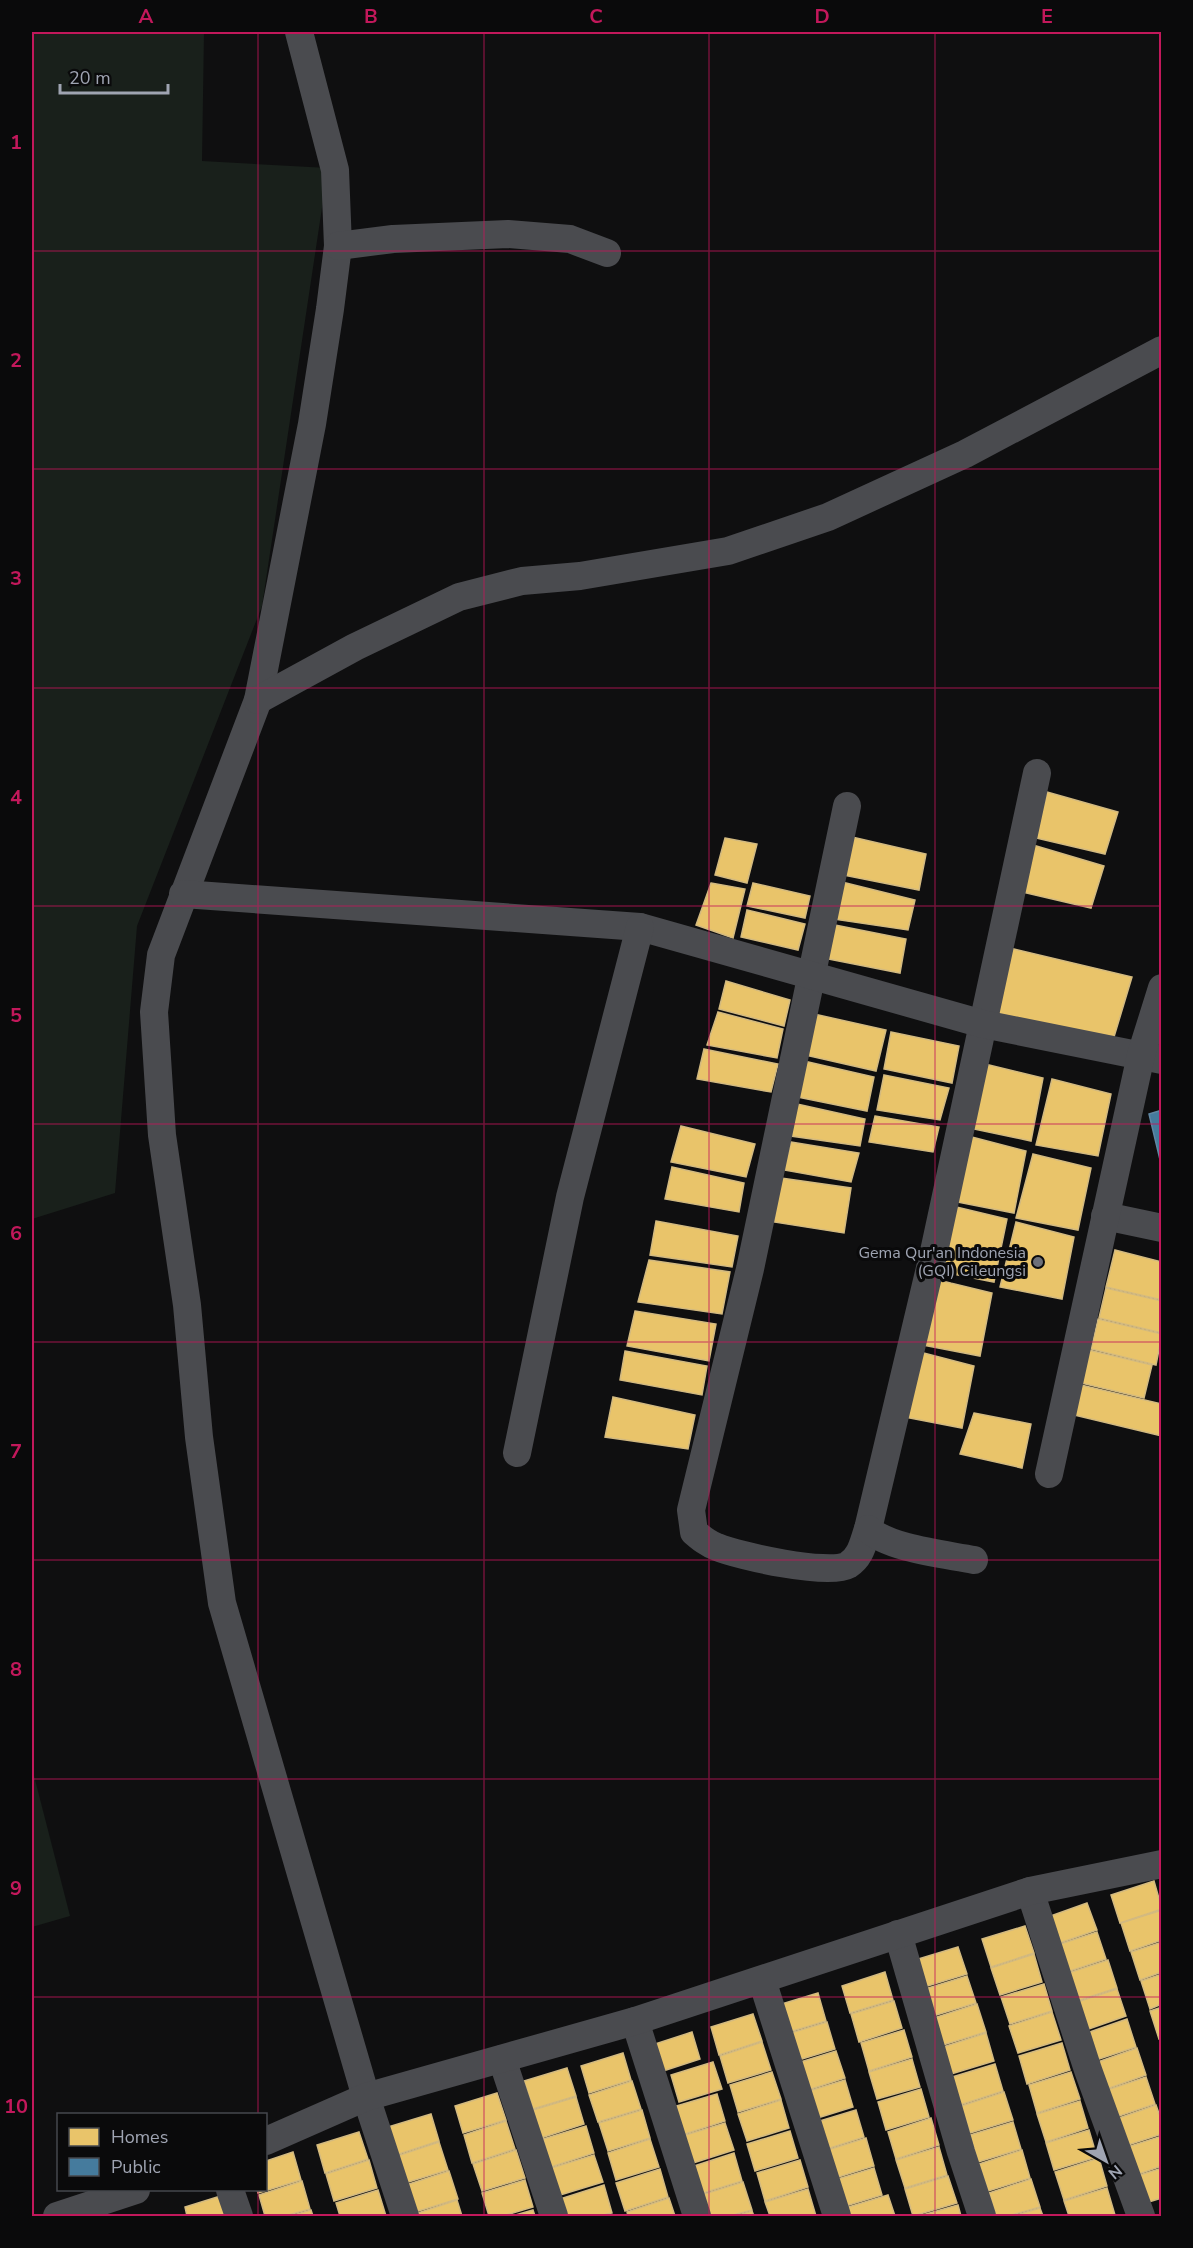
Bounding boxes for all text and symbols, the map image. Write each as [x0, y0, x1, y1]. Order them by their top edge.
text: A [139, 3, 154, 30]
text: B [364, 3, 378, 30]
text: C [589, 3, 603, 30]
text: D [814, 3, 830, 30]
text: E [1041, 3, 1053, 30]
scale bar [60, 57, 168, 95]
text: 20 m [69, 66, 111, 90]
text: 1 [10, 129, 22, 156]
text: 2 [10, 347, 22, 374]
text: 3 [10, 565, 22, 592]
text: 4 [10, 784, 22, 811]
text: 5 [10, 1002, 22, 1029]
text: 6 [10, 1220, 22, 1247]
place label: Gema Qur'an Indonesia (GQI) Cileungsi [858, 1242, 1026, 1282]
marker: Gema Qur'an Indonesia (GQI) Cileungsi [1031, 1255, 1045, 1269]
text: 7 [10, 1438, 22, 1465]
text: 8 [10, 1656, 22, 1683]
text: 9 [10, 1875, 22, 1902]
text: 10 [4, 2093, 28, 2120]
legend [57, 2113, 267, 2191]
text: Homes [111, 2125, 168, 2149]
north arrow [1076, 2131, 1136, 2191]
text: Public [111, 2155, 161, 2179]
text: N [1103, 2159, 1127, 2184]

